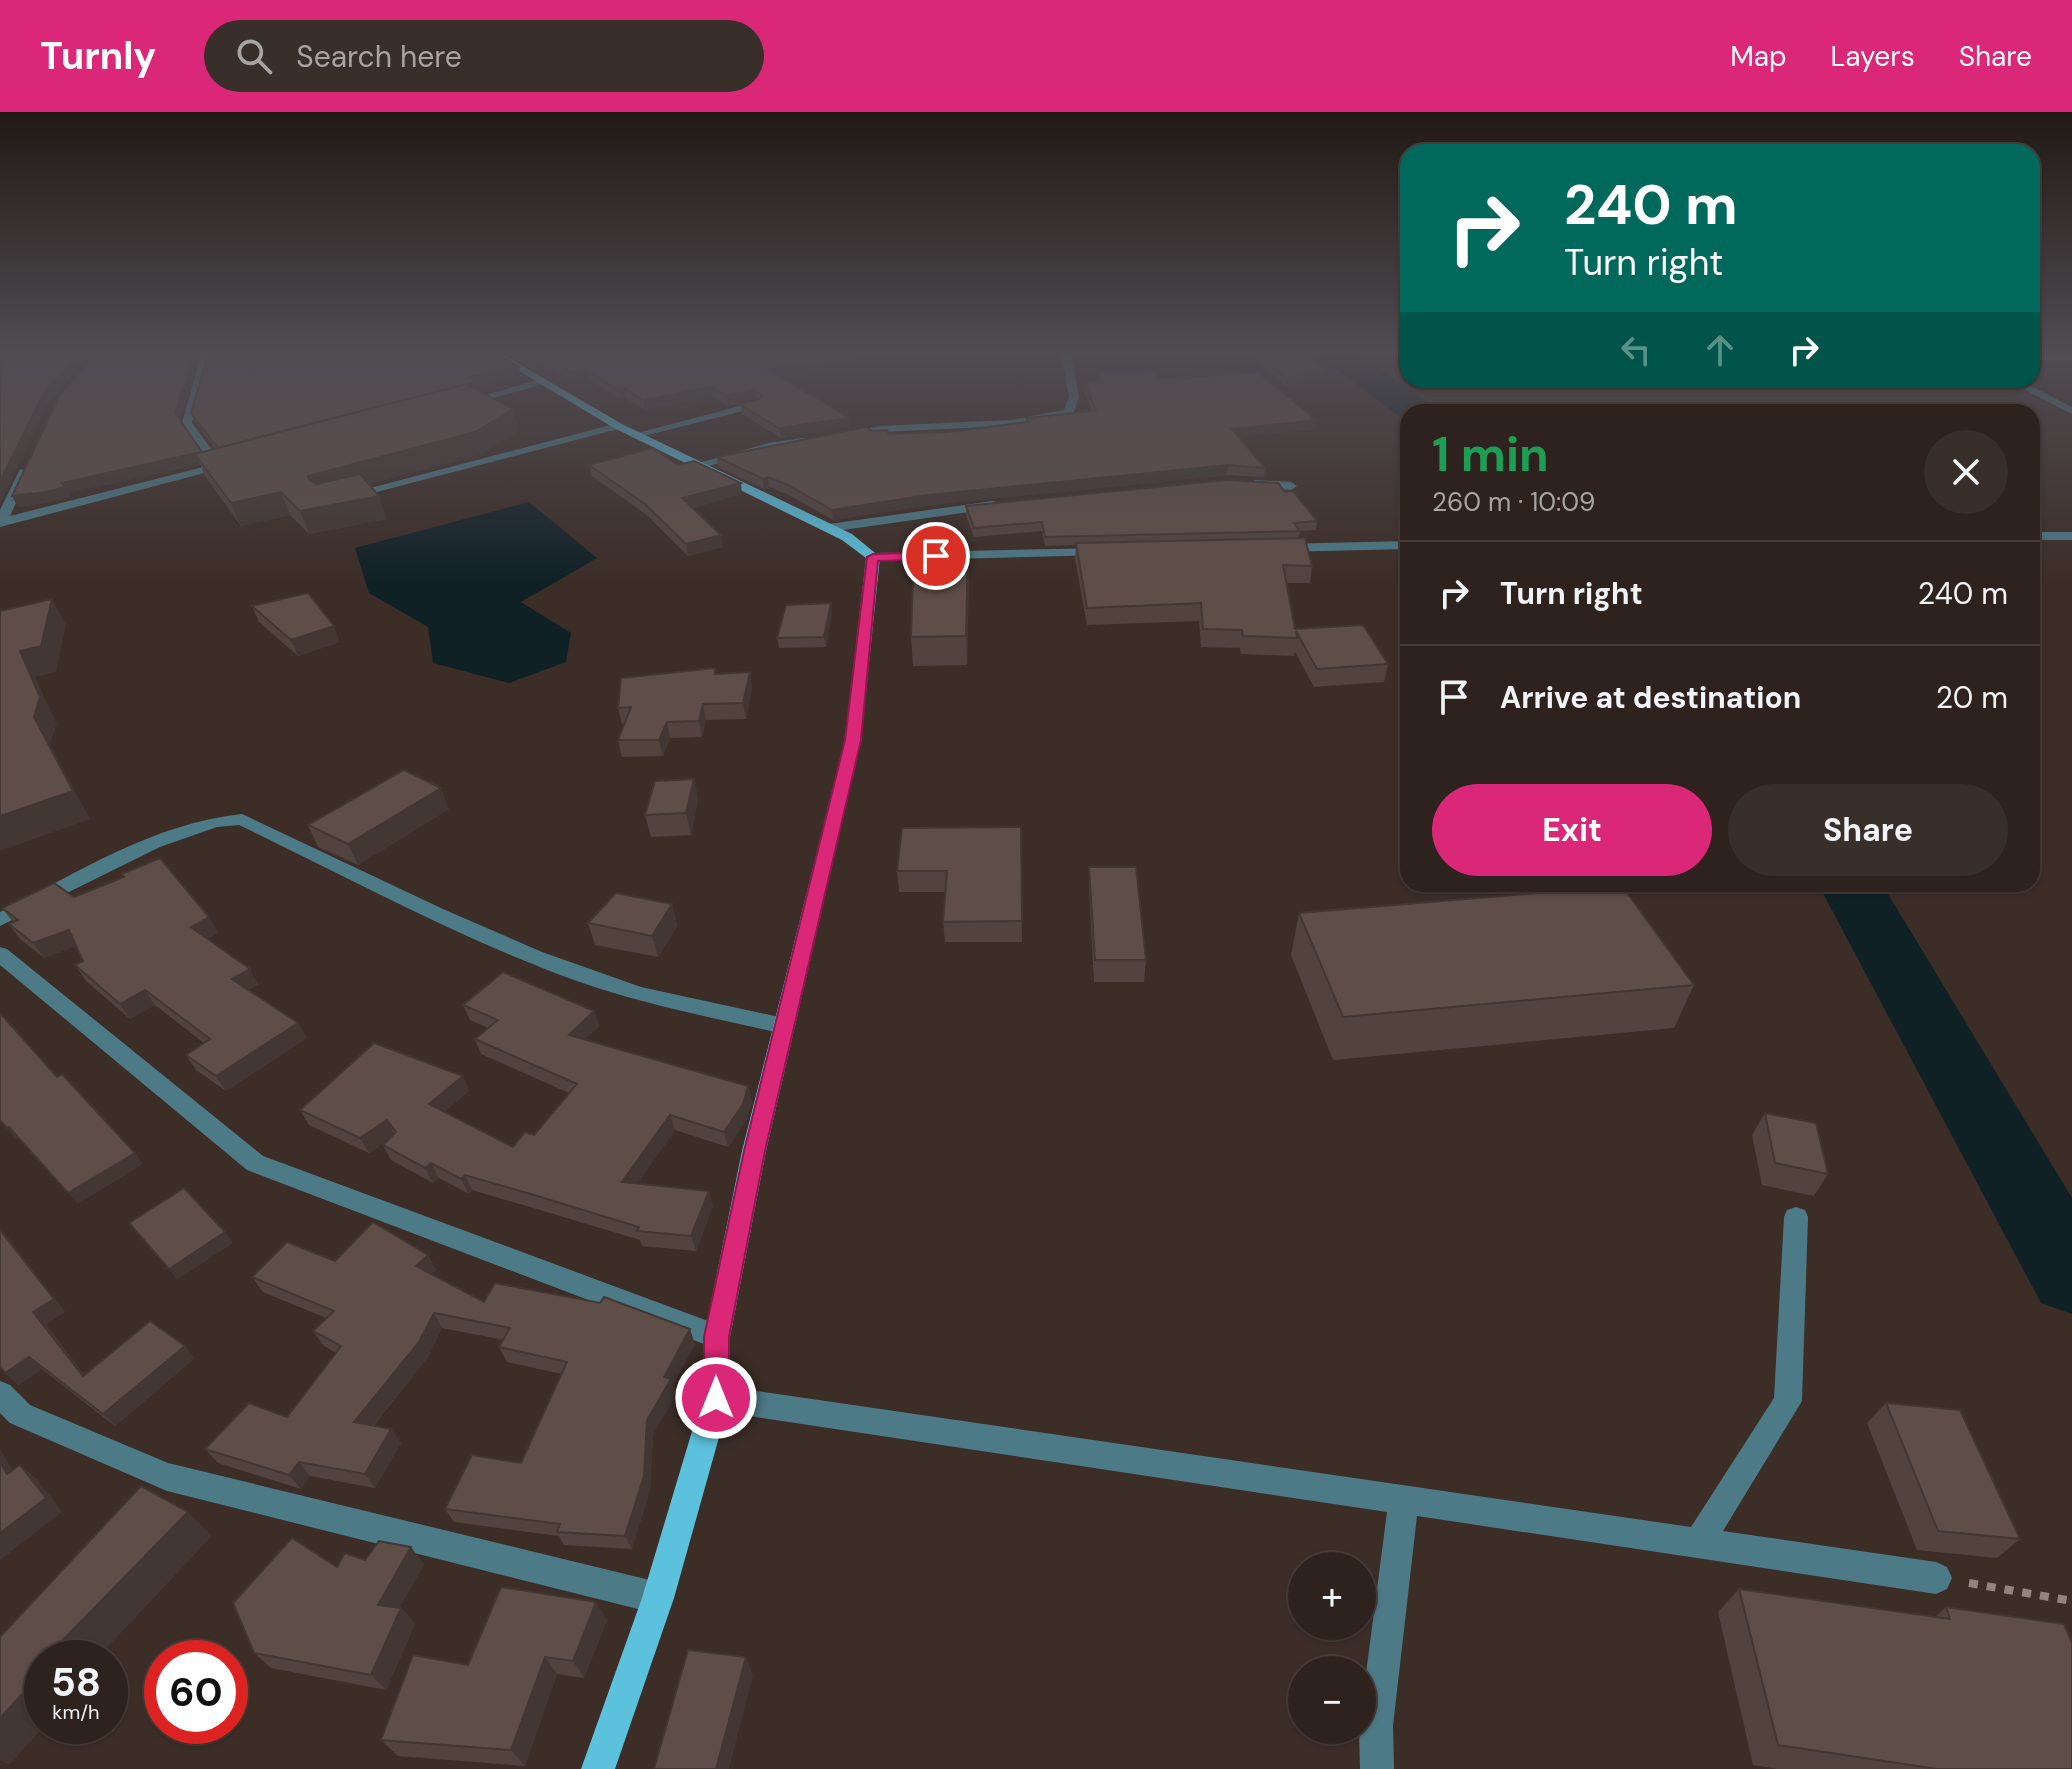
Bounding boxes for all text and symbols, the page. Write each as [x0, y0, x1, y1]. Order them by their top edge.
search box [204, 20, 764, 92]
text: Turnly [40, 31, 156, 81]
icon: search [232, 34, 276, 78]
text: Search here [296, 37, 462, 76]
text: Map [1730, 38, 1787, 75]
text: Layers [1831, 38, 1915, 75]
text: Share [1959, 38, 2032, 75]
text: 240 m [1564, 168, 1738, 241]
icon: right [1432, 176, 1536, 280]
text: Turn right [1564, 239, 1723, 286]
icon: left [1614, 328, 1658, 372]
icon: ahead [1698, 328, 1742, 372]
icon: right [1782, 328, 1826, 372]
text: 1 min [1432, 423, 1549, 486]
button: close [1924, 430, 2008, 514]
text: 260 m · 10:09 [1432, 485, 1595, 519]
pin [902, 522, 970, 590]
icon: arrive [914, 534, 958, 578]
icon: right [1432, 571, 1476, 615]
text: Turn right [1500, 574, 1643, 613]
text: 240 m [1918, 574, 2008, 613]
icon: arrive [1432, 675, 1476, 719]
text: Arrive at destination [1500, 678, 1801, 717]
text: 20 m [1936, 678, 2008, 717]
button: Exit [1432, 784, 1712, 876]
button: Share [1728, 784, 2008, 876]
position arrow [674, 1356, 758, 1440]
map controls [1288, 1552, 1376, 1744]
button: + [1288, 1552, 1376, 1640]
speed limit sign: 60 [144, 1640, 248, 1744]
text: 58 [51, 1656, 101, 1708]
button: − [1288, 1656, 1376, 1744]
text: km/h [52, 1699, 100, 1725]

